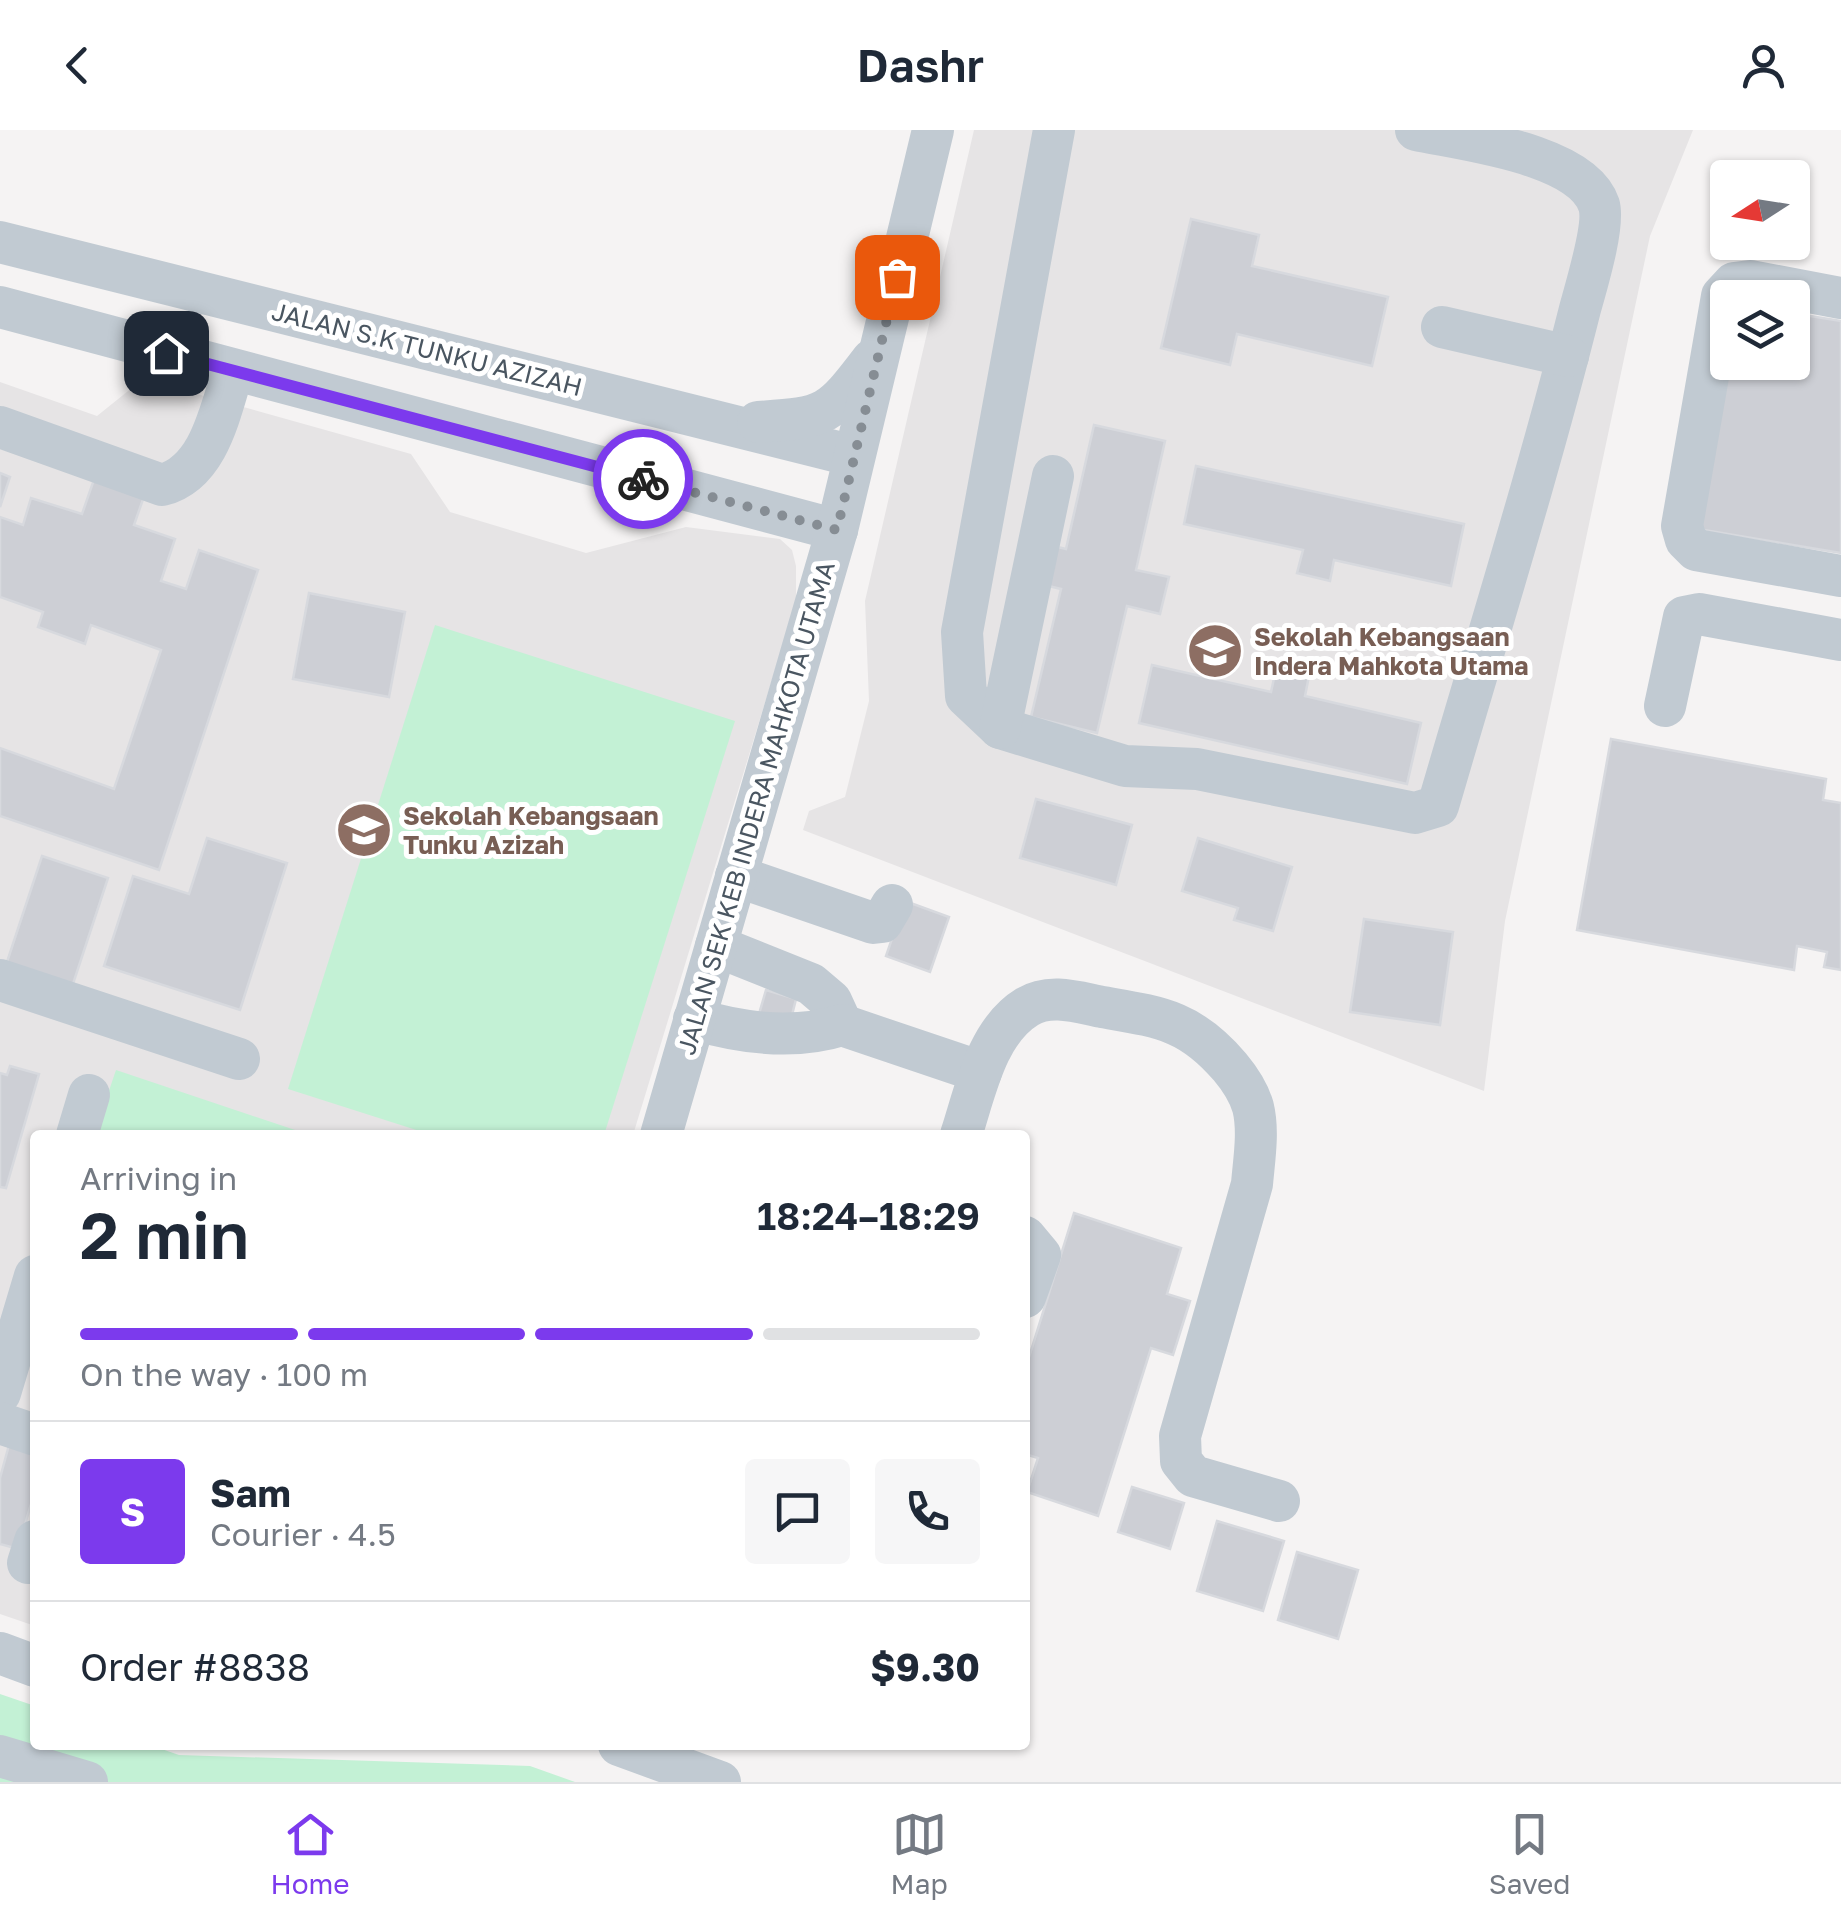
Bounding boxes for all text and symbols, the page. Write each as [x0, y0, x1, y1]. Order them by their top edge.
icon: back [50, 38, 105, 93]
text: Dashr [857, 38, 984, 92]
icon: person [1736, 38, 1791, 93]
north arrow [1710, 160, 1810, 260]
map controls [1710, 160, 1810, 380]
pin [855, 235, 940, 320]
icon: bag [870, 250, 925, 305]
button: layers [1710, 280, 1810, 380]
street label: JALAN S.K TUNKU AZIZAH [269, 295, 585, 402]
pin [124, 311, 209, 396]
icon: home [139, 326, 194, 381]
courier [593, 429, 693, 529]
icon: bike [616, 452, 671, 507]
street label: JALAN SEK KEB INDERA MAHKOTA UTAMA [670, 557, 841, 1058]
school or university icon: Sekolah Kebangsaan Indera Mahkota Utama [1185, 621, 1245, 681]
place label: Sekolah Kebangsaan Indera Mahkota Utama [1254, 621, 1529, 681]
school or university icon: Sekolah Kebangsaan Tunku Azizah [334, 800, 394, 860]
place label: Sekolah Kebangsaan Tunku Azizah [403, 800, 659, 860]
text: Arriving in [80, 1159, 237, 1197]
text: 18:24–18:29 [757, 1193, 980, 1238]
text: 2 min [80, 1195, 249, 1273]
text: On the way · 100 m [80, 1355, 368, 1393]
button: chat [745, 1459, 850, 1564]
button: phone [875, 1459, 980, 1564]
text: Sam [210, 1470, 291, 1515]
text: S [120, 1489, 145, 1534]
text: Courier · 4.5 [210, 1515, 396, 1553]
text: Order #8838 [80, 1644, 310, 1689]
text: $9.30 [870, 1644, 980, 1689]
tab: Home [271, 1807, 350, 1900]
tab: Map [891, 1807, 948, 1900]
tab: Saved [1489, 1807, 1571, 1900]

